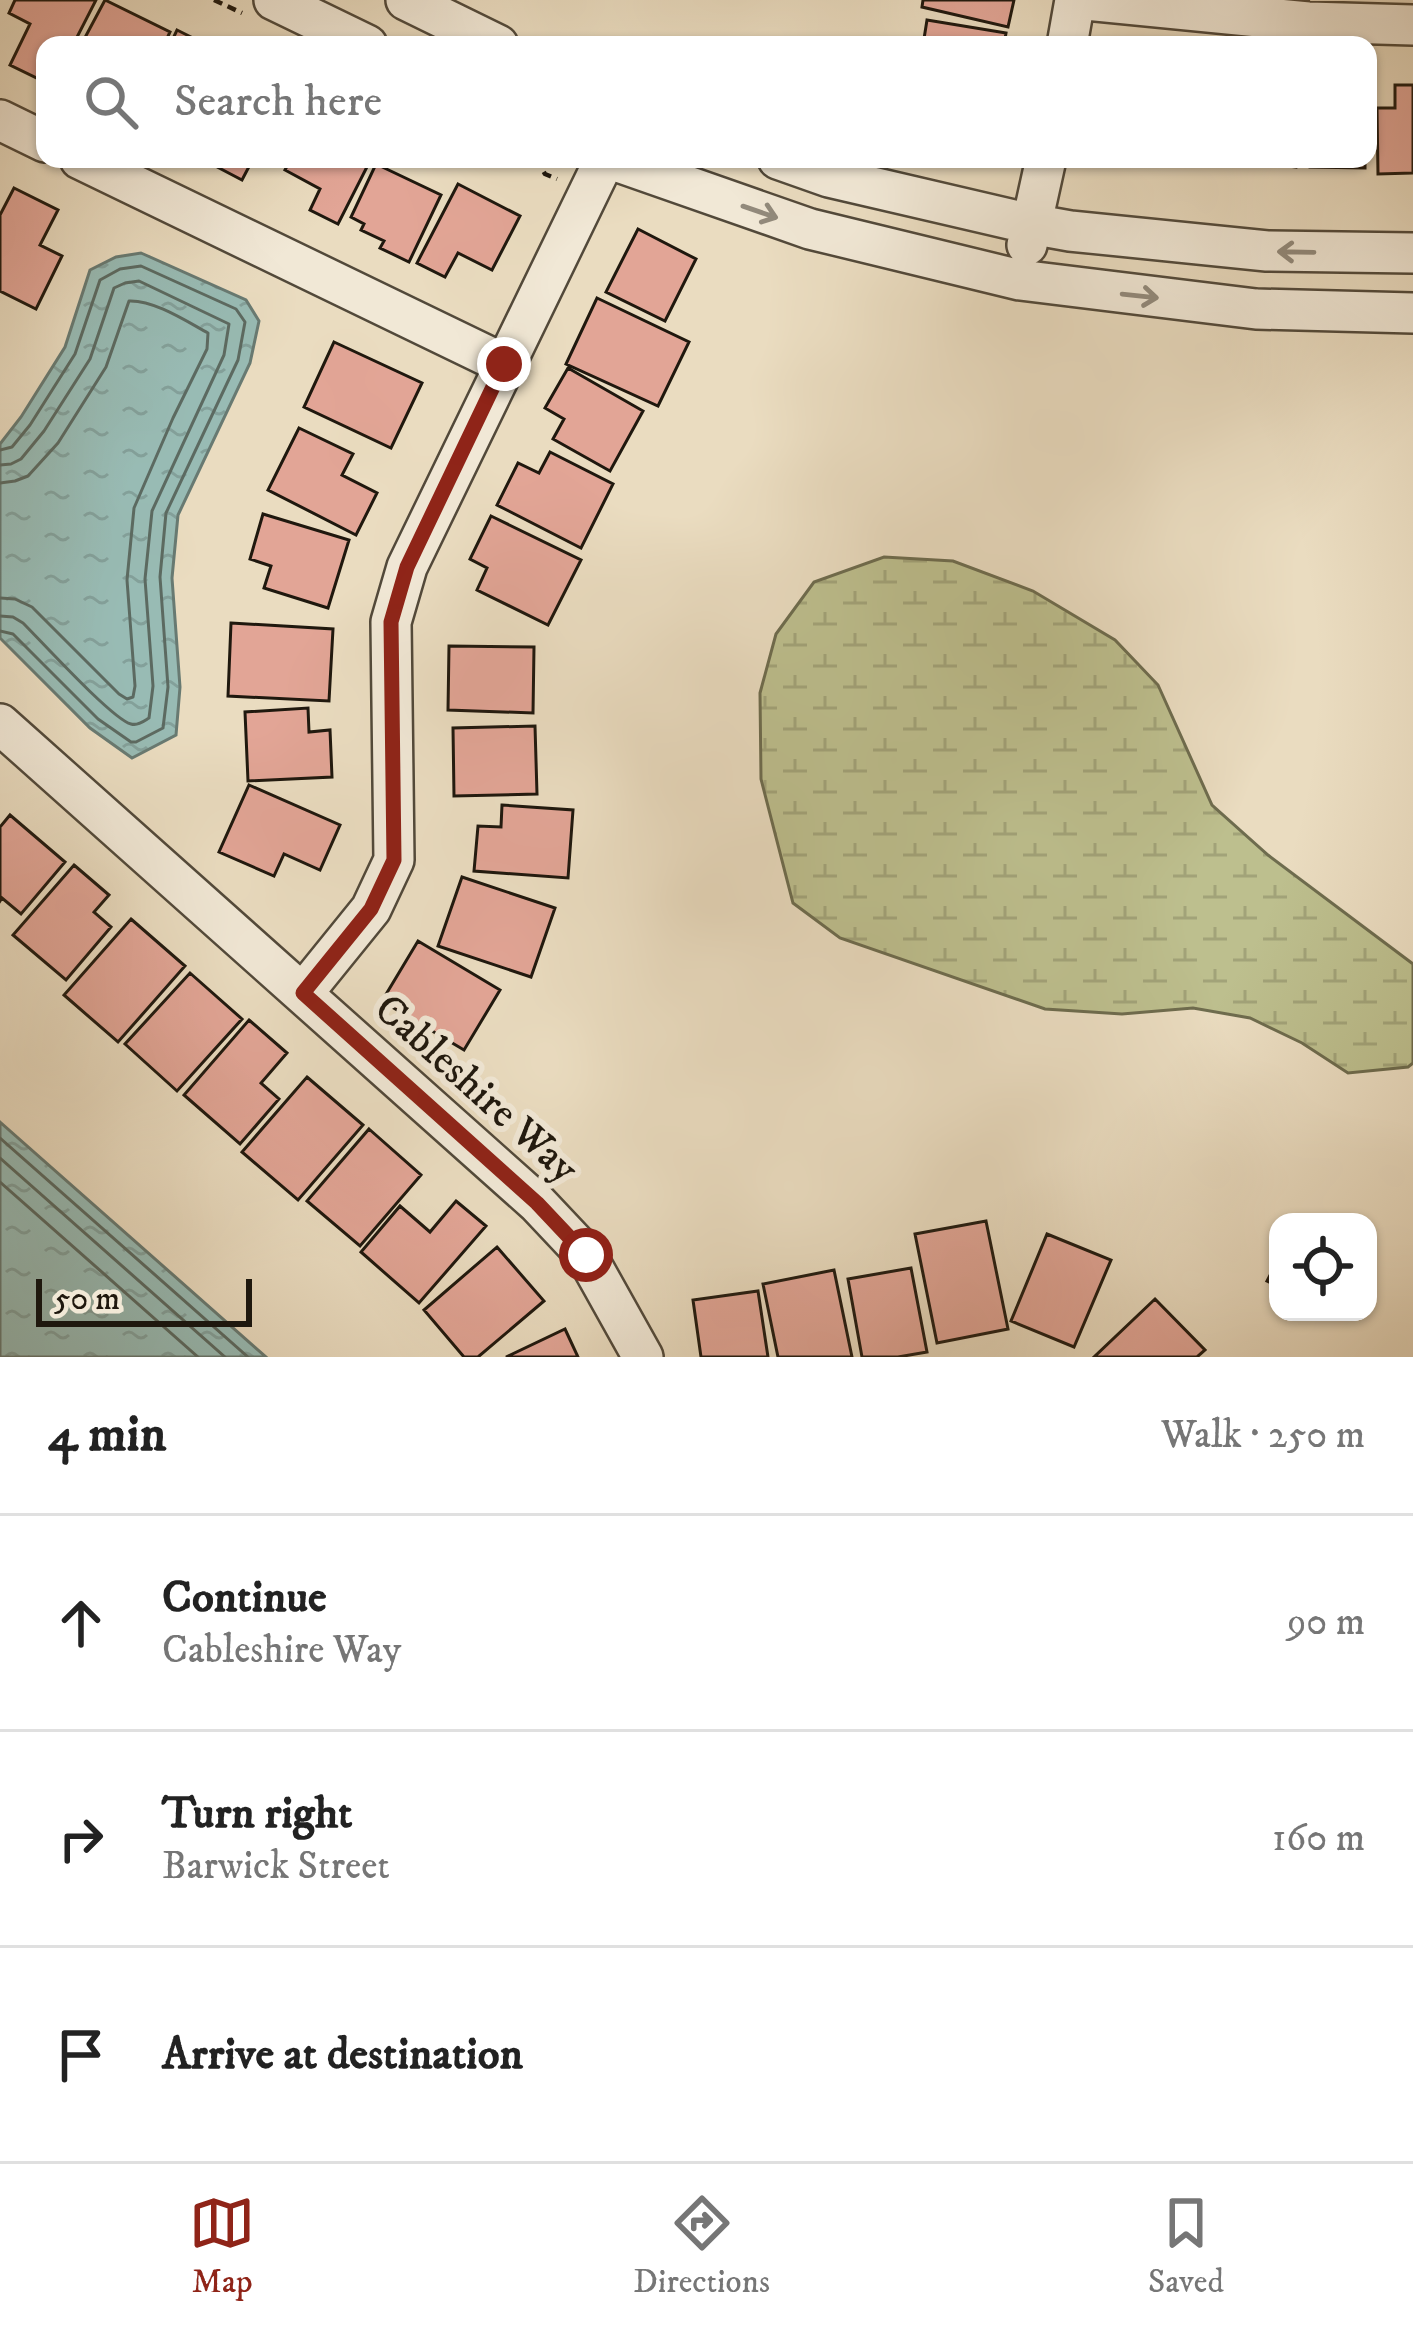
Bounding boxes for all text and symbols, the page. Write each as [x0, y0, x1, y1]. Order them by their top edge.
search box [36, 36, 1377, 168]
icon: search [78, 69, 144, 135]
text: Search here [174, 74, 382, 130]
one-way arrow [740, 203, 777, 224]
one-way arrow [1277, 240, 1316, 263]
one-way arrow [1119, 285, 1158, 307]
route end [477, 337, 531, 391]
street label: Cableshire Way [363, 984, 590, 1195]
map controls [1269, 1213, 1377, 1321]
button: locate [1269, 1213, 1377, 1321]
route start [559, 1228, 613, 1282]
scale bar [36, 1273, 252, 1326]
text: 50 m [54, 1279, 120, 1320]
text: 4 min [48, 1403, 166, 1467]
text: Walk · 250 m [1161, 1411, 1365, 1460]
text: Continue [162, 1570, 327, 1626]
icon: ahead [48, 1590, 114, 1656]
text: 90 m [1287, 1598, 1365, 1647]
text: Cableshire Way [162, 1626, 401, 1675]
text: Turn right [162, 1786, 352, 1842]
icon: right [48, 1806, 114, 1872]
text: 160 m [1272, 1814, 1365, 1863]
text: Barwick Street [162, 1842, 390, 1891]
icon: arrive [48, 2022, 114, 2088]
text: Arrive at destination [162, 2027, 523, 2083]
tab: Map [189, 2190, 255, 2303]
tab: Directions [633, 2190, 770, 2303]
tab: Saved [1148, 2190, 1224, 2303]

